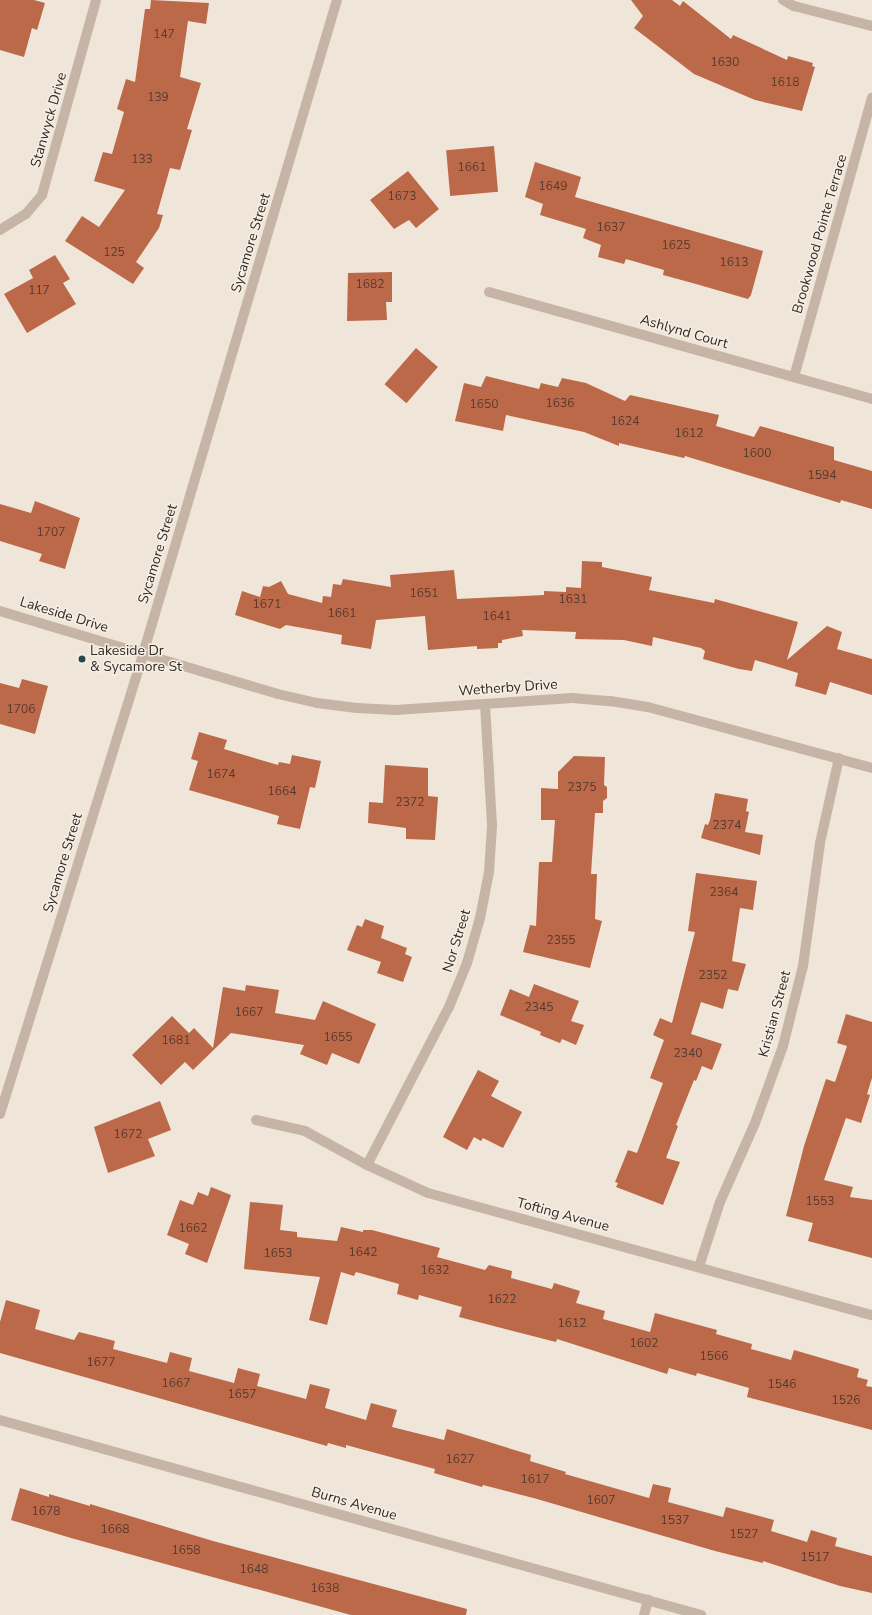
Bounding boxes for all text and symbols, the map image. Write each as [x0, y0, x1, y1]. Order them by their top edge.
house number: 147 [153, 28, 175, 42]
house number: 1630 [711, 56, 739, 70]
street label: Stanwyck Drive [27, 70, 71, 170]
house number: 1618 [771, 76, 799, 90]
house number: 139 [147, 91, 169, 105]
street label: Brookwood Pointe Terrace [789, 152, 851, 316]
house number: 133 [131, 153, 153, 167]
house number: 1661 [458, 161, 486, 175]
house number: 1649 [539, 180, 567, 194]
house number: 1673 [388, 190, 416, 204]
street label: Sycamore Street [228, 191, 274, 295]
house number: 1637 [597, 221, 625, 235]
house number: 1625 [662, 239, 690, 253]
house number: 125 [103, 246, 125, 260]
house number: 1613 [720, 256, 748, 270]
house number: 1682 [356, 278, 384, 292]
house number: 117 [28, 284, 50, 298]
street label: Ashlynd Court [638, 311, 730, 353]
house number: 1636 [546, 397, 574, 411]
house number: 1650 [470, 398, 498, 412]
house number: 1624 [611, 415, 639, 429]
house number: 1612 [675, 427, 703, 441]
house number: 1600 [743, 447, 771, 461]
house number: 1594 [808, 469, 836, 483]
street label: Sycamore Street [135, 502, 181, 606]
house number: 1707 [37, 526, 65, 540]
house number: 1651 [410, 587, 438, 601]
house number: 1631 [559, 593, 587, 607]
street label: Lakeside Drive [18, 594, 110, 636]
house number: 1671 [253, 598, 281, 612]
house number: 1661 [328, 607, 356, 621]
house number: 1641 [483, 610, 511, 624]
place label: Lakeside Dr & Sycamore St [90, 643, 182, 676]
marker: Lakeside Dr & Sycamore St [77, 654, 87, 664]
street label: Wetherby Drive [458, 676, 558, 700]
house number: 1706 [7, 703, 35, 717]
house number: 1674 [207, 768, 235, 782]
house number: 2375 [568, 781, 596, 795]
house number: 1664 [268, 785, 296, 799]
house number: 2372 [396, 796, 424, 810]
street label: Sycamore Street [40, 811, 86, 915]
house number: 2374 [713, 819, 741, 833]
house number: 2364 [710, 886, 738, 900]
street label: Nor Street [439, 907, 475, 975]
house number: 2355 [547, 934, 575, 948]
house number: 2352 [699, 969, 727, 983]
street label: Kristian Street [755, 969, 795, 1059]
house number: 2345 [525, 1001, 553, 1015]
house number: 1667 [235, 1006, 263, 1020]
house number: 1655 [324, 1031, 352, 1045]
house number: 1681 [162, 1034, 190, 1048]
house number: 2340 [674, 1047, 702, 1061]
house number: 1672 [114, 1128, 142, 1142]
street label: Tofting Avenue [515, 1195, 611, 1235]
house number: 1553 [806, 1195, 834, 1209]
house number: 1662 [179, 1222, 207, 1236]
house number: 1642 [349, 1246, 377, 1260]
house number: 1653 [264, 1247, 292, 1261]
house number: 1632 [421, 1264, 449, 1278]
house number: 1622 [488, 1293, 516, 1307]
house number: 1612 [558, 1317, 586, 1331]
house number: 1602 [630, 1337, 658, 1351]
house number: 1566 [700, 1350, 728, 1364]
house number: 1677 [87, 1356, 115, 1370]
house number: 1667 [162, 1377, 190, 1391]
house number: 1546 [768, 1378, 796, 1392]
house number: 1657 [228, 1388, 256, 1402]
house number: 1526 [832, 1394, 860, 1408]
house number: 1627 [446, 1453, 474, 1467]
house number: 1617 [521, 1473, 549, 1487]
street label: Burns Avenue [309, 1484, 399, 1524]
house number: 1607 [587, 1494, 615, 1508]
house number: 1678 [32, 1505, 60, 1519]
house number: 1537 [661, 1514, 689, 1528]
house number: 1668 [101, 1523, 129, 1537]
house number: 1527 [730, 1528, 758, 1542]
house number: 1658 [172, 1544, 200, 1558]
house number: 1517 [801, 1551, 829, 1565]
house number: 1648 [240, 1563, 268, 1577]
house number: 1638 [311, 1582, 339, 1596]

